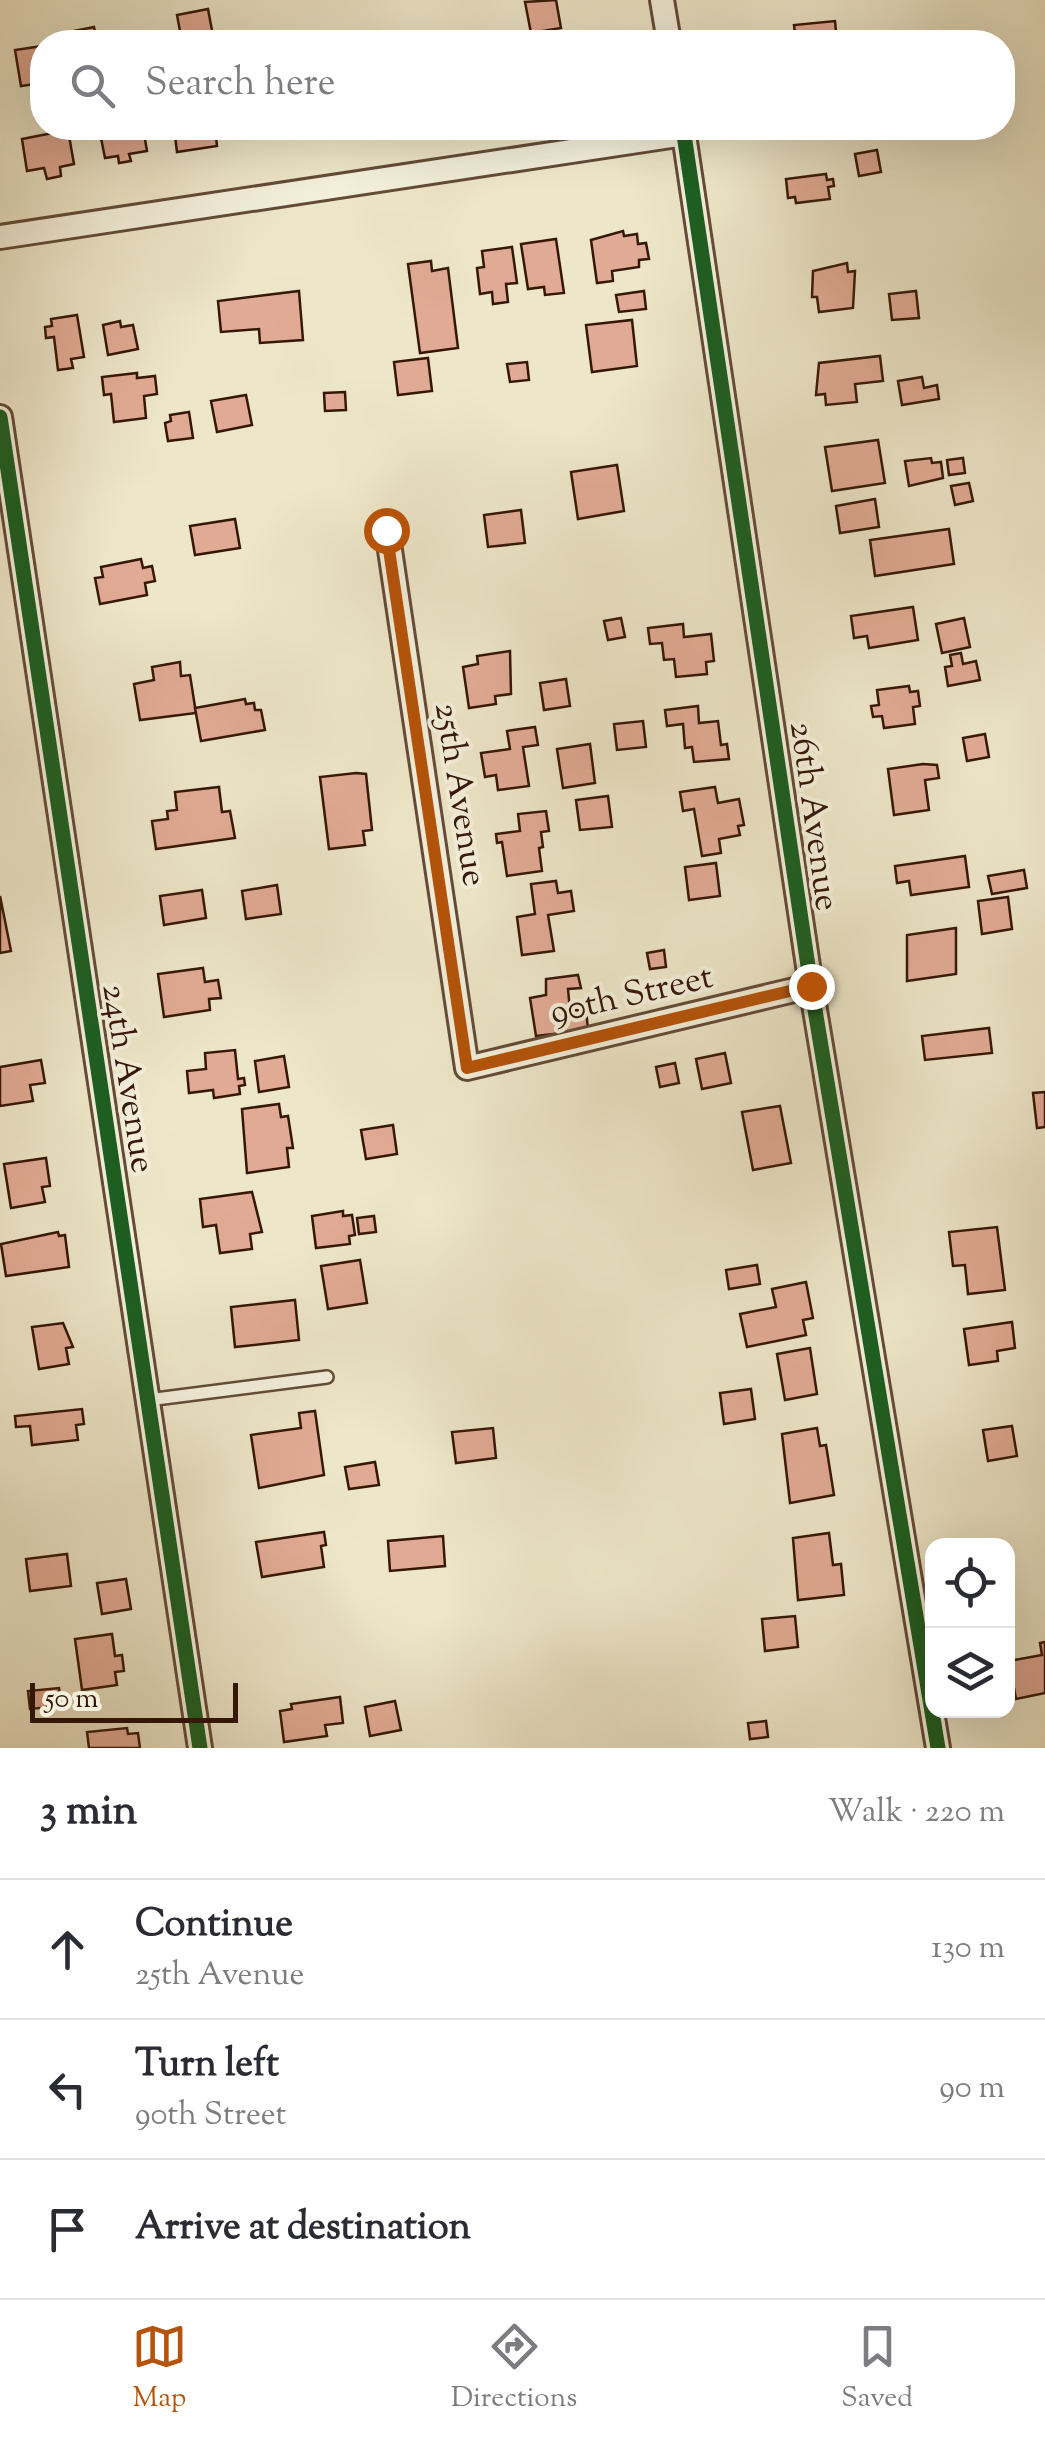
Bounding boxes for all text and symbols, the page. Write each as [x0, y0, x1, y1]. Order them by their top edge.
search box [30, 30, 1015, 140]
icon: search [65, 58, 120, 113]
text: Search here [145, 58, 336, 112]
route start [364, 508, 410, 554]
street label: 25th Avenue [419, 699, 498, 890]
street label: 26th Avenue [774, 719, 851, 914]
street label: 90th Street [545, 953, 718, 1040]
route end [789, 964, 835, 1010]
street label: 24th Avenue [86, 980, 167, 1177]
map controls [925, 1538, 1015, 1718]
button: locate [925, 1538, 1015, 1628]
button: layers [925, 1628, 1015, 1718]
scale bar [30, 1678, 238, 1722]
text: 50 m [45, 1680, 99, 1720]
text: 3 min [40, 1783, 137, 1843]
text: Walk · 220 m [828, 1790, 1005, 1836]
text: Continue [135, 1899, 293, 1953]
icon: ahead [40, 1922, 95, 1977]
text: 130 m [931, 1926, 1005, 1972]
text: 25th Avenue [135, 1953, 304, 1999]
text: Turn left [135, 2039, 279, 2093]
icon: left [40, 2062, 95, 2117]
text: 90 m [939, 2066, 1005, 2112]
text: 90th Street [135, 2093, 287, 2139]
icon: arrive [40, 2202, 95, 2257]
text: Arrive at destination [135, 2202, 471, 2256]
tab: Map [132, 2319, 187, 2419]
tab: Directions [451, 2319, 577, 2419]
tab: Saved [841, 2319, 913, 2419]

